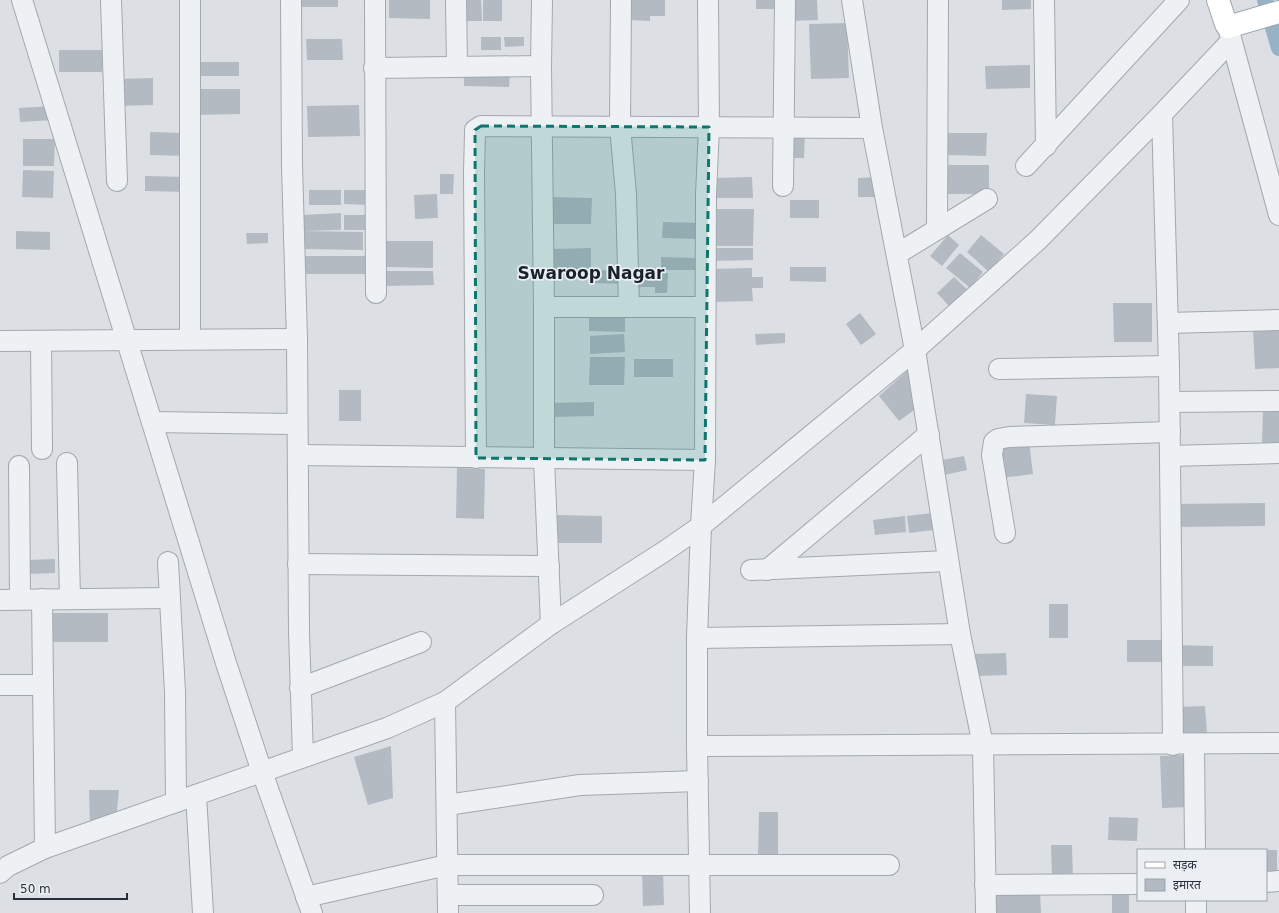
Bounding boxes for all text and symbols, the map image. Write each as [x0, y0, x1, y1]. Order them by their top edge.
district label: Swaroop Nagar [518, 263, 665, 283]
legend [1137, 849, 1267, 901]
text: सड़क [1173, 858, 1198, 872]
scale bar [14, 875, 127, 901]
text: इमारत [1173, 878, 1202, 892]
text: 50 m [20, 882, 51, 896]

